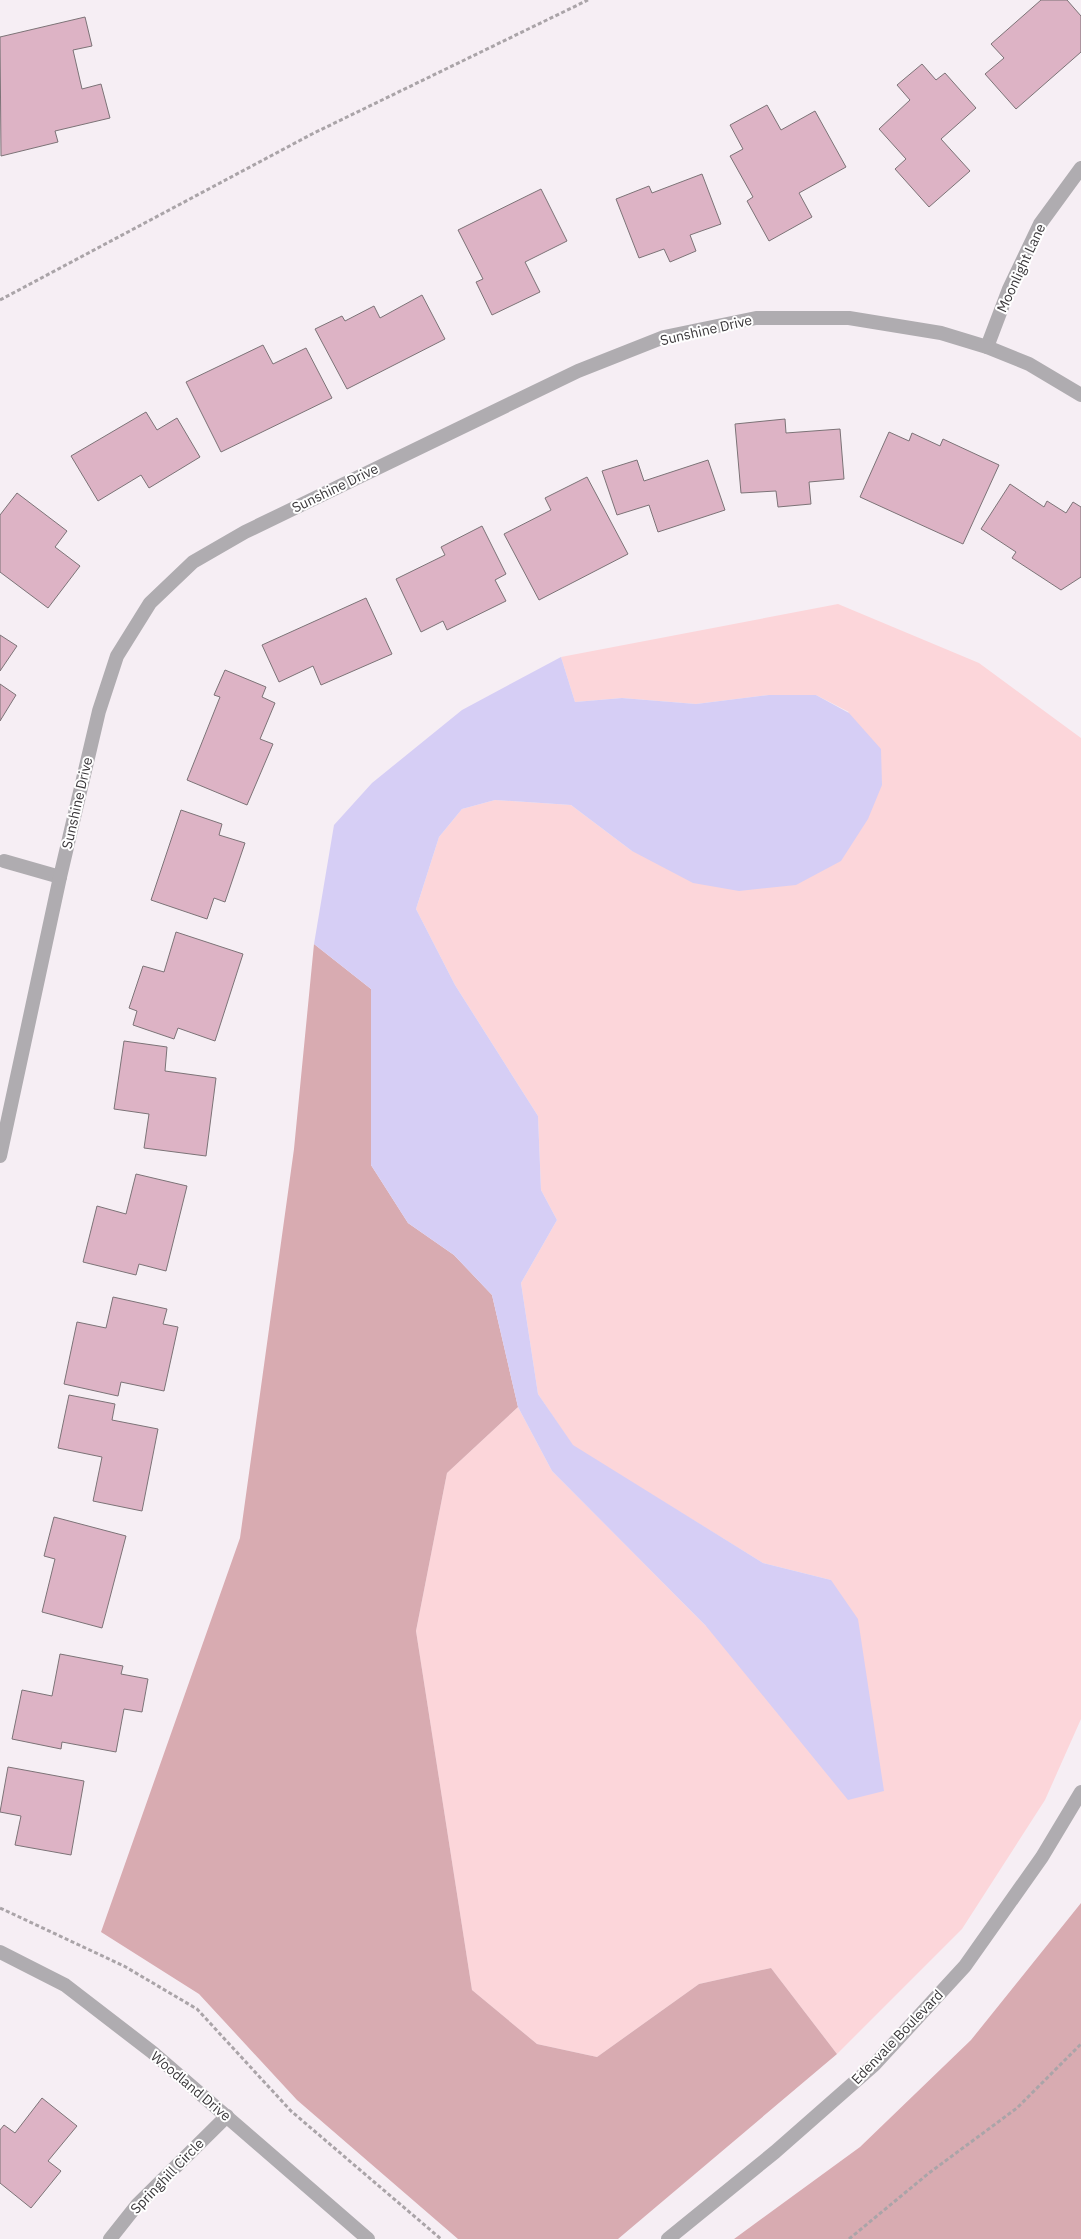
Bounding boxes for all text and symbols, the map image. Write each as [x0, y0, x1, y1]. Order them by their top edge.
street label: Moonlight Lane [993, 220, 1050, 315]
street label: Sunshine Drive [658, 311, 754, 349]
street label: Sunshine Drive [289, 459, 381, 517]
street label: Sunshine Drive [58, 755, 96, 851]
street label: Edenvale Boulevard [847, 1986, 947, 2088]
street label: Woodland Drive [147, 2047, 235, 2125]
street label: Springhill Circle [126, 2134, 208, 2218]

